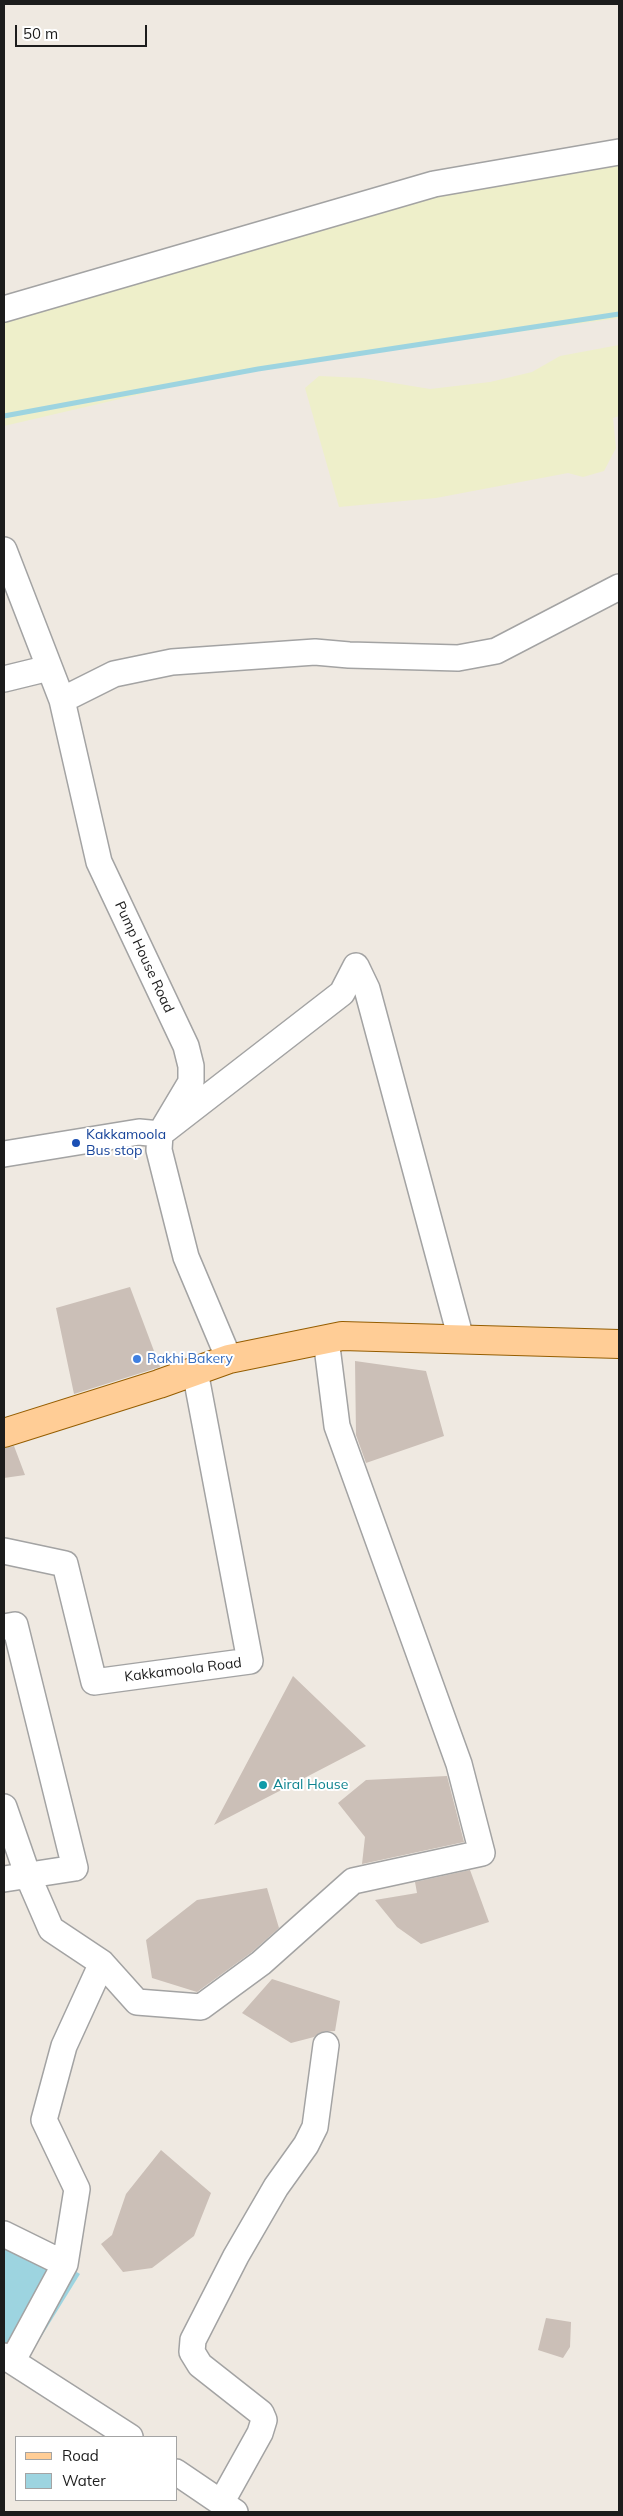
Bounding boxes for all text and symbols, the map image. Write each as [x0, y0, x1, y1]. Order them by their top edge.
scale bar [18, 15, 150, 47]
text: 50 m [23, 24, 58, 43]
street label: Pump House Road [111, 899, 177, 1015]
place label: Kakkamoola Bus stop [86, 1127, 166, 1160]
marker: Kakkamoola Bus stop [70, 1137, 82, 1149]
place label: Rakhi Bakery [147, 1351, 233, 1367]
marker: Rakhi Bakery [131, 1353, 143, 1365]
street label: Kakkamoola Road [123, 1654, 243, 1686]
place label: Airal House [273, 1777, 348, 1793]
marker: Airal House [257, 1779, 269, 1791]
legend [15, 2436, 178, 2501]
text: Road [62, 2446, 99, 2465]
text: Water [62, 2471, 106, 2490]

